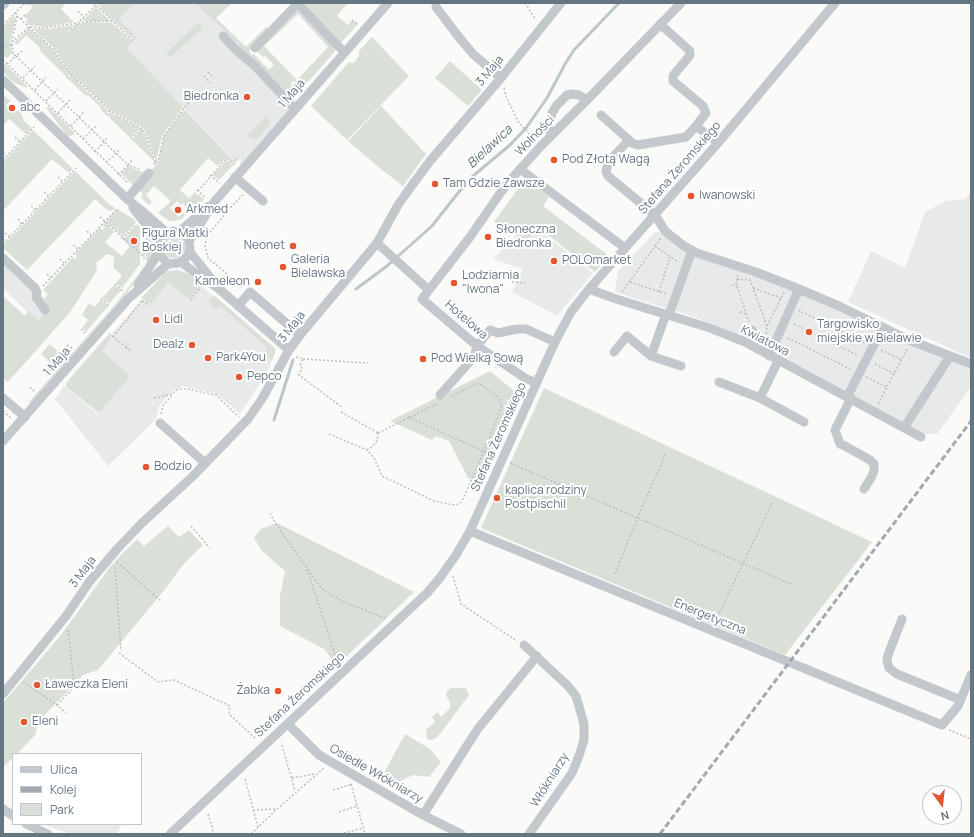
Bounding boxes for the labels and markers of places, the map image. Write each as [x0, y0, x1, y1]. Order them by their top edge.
place label: Biedronka [184, 90, 239, 104]
marker: Biedronka [242, 92, 252, 102]
place label: abc [20, 101, 40, 115]
marker: abc [7, 103, 17, 113]
place label: Pod Złotą Wagą [562, 153, 650, 167]
marker: Pod Złotą Wagą [549, 155, 559, 165]
place label: Tam Gdzie Zawsze [443, 177, 545, 191]
marker: Tam Gdzie Zawsze [430, 179, 440, 189]
place label: Iwanowski [699, 189, 755, 203]
marker: Iwanowski [686, 191, 696, 201]
place label: Arkmed [186, 203, 228, 217]
marker: Arkmed [173, 205, 183, 215]
place label: Słoneczna Biedronka [496, 223, 556, 251]
place label: Figura Matki Boskiej [142, 227, 209, 255]
marker: Słoneczna Biedronka [483, 232, 493, 242]
marker: Figura Matki Boskiej [129, 236, 139, 246]
place label: Neonet [244, 239, 285, 253]
marker: Neonet [288, 241, 298, 251]
place label: Galeria Bielawska [291, 253, 345, 281]
place label: POLOmarket [562, 254, 631, 268]
marker: POLOmarket [549, 256, 559, 266]
marker: Galeria Bielawska [278, 262, 288, 272]
place label: Lodziarnia "Iwona" [462, 269, 519, 297]
place label: Kameleon [195, 275, 250, 289]
marker: Kameleon [253, 277, 263, 287]
marker: Lodziarnia "Iwona" [449, 278, 459, 288]
place label: Lidl [164, 313, 183, 327]
marker: Lidl [151, 315, 161, 325]
place label: Targowisko miejskie w Bielawie [817, 318, 922, 346]
marker: Targowisko miejskie w Bielawie [804, 327, 814, 337]
place label: Dealz [153, 338, 184, 352]
marker: Dealz [187, 340, 197, 350]
place label: Park4You [216, 351, 266, 365]
place label: Pod Wielką Sową [431, 352, 523, 366]
marker: Park4You [203, 353, 213, 363]
marker: Pod Wielką Sową [418, 354, 428, 364]
place label: Pepco [247, 370, 282, 384]
marker: Pepco [234, 372, 244, 382]
place label: Bodzio [154, 460, 192, 474]
marker: Bodzio [141, 462, 151, 472]
place label: kaplica rodziny Postpischil [505, 484, 587, 512]
marker: kaplica rodziny Postpischil [492, 493, 502, 503]
place label: Ławeczka Eleni [45, 678, 128, 692]
marker: Ławeczka Eleni [32, 680, 42, 690]
place label: Żabka [236, 684, 270, 698]
marker: Żabka [273, 686, 283, 696]
place label: Eleni [32, 715, 58, 729]
marker: Eleni [19, 717, 29, 727]

